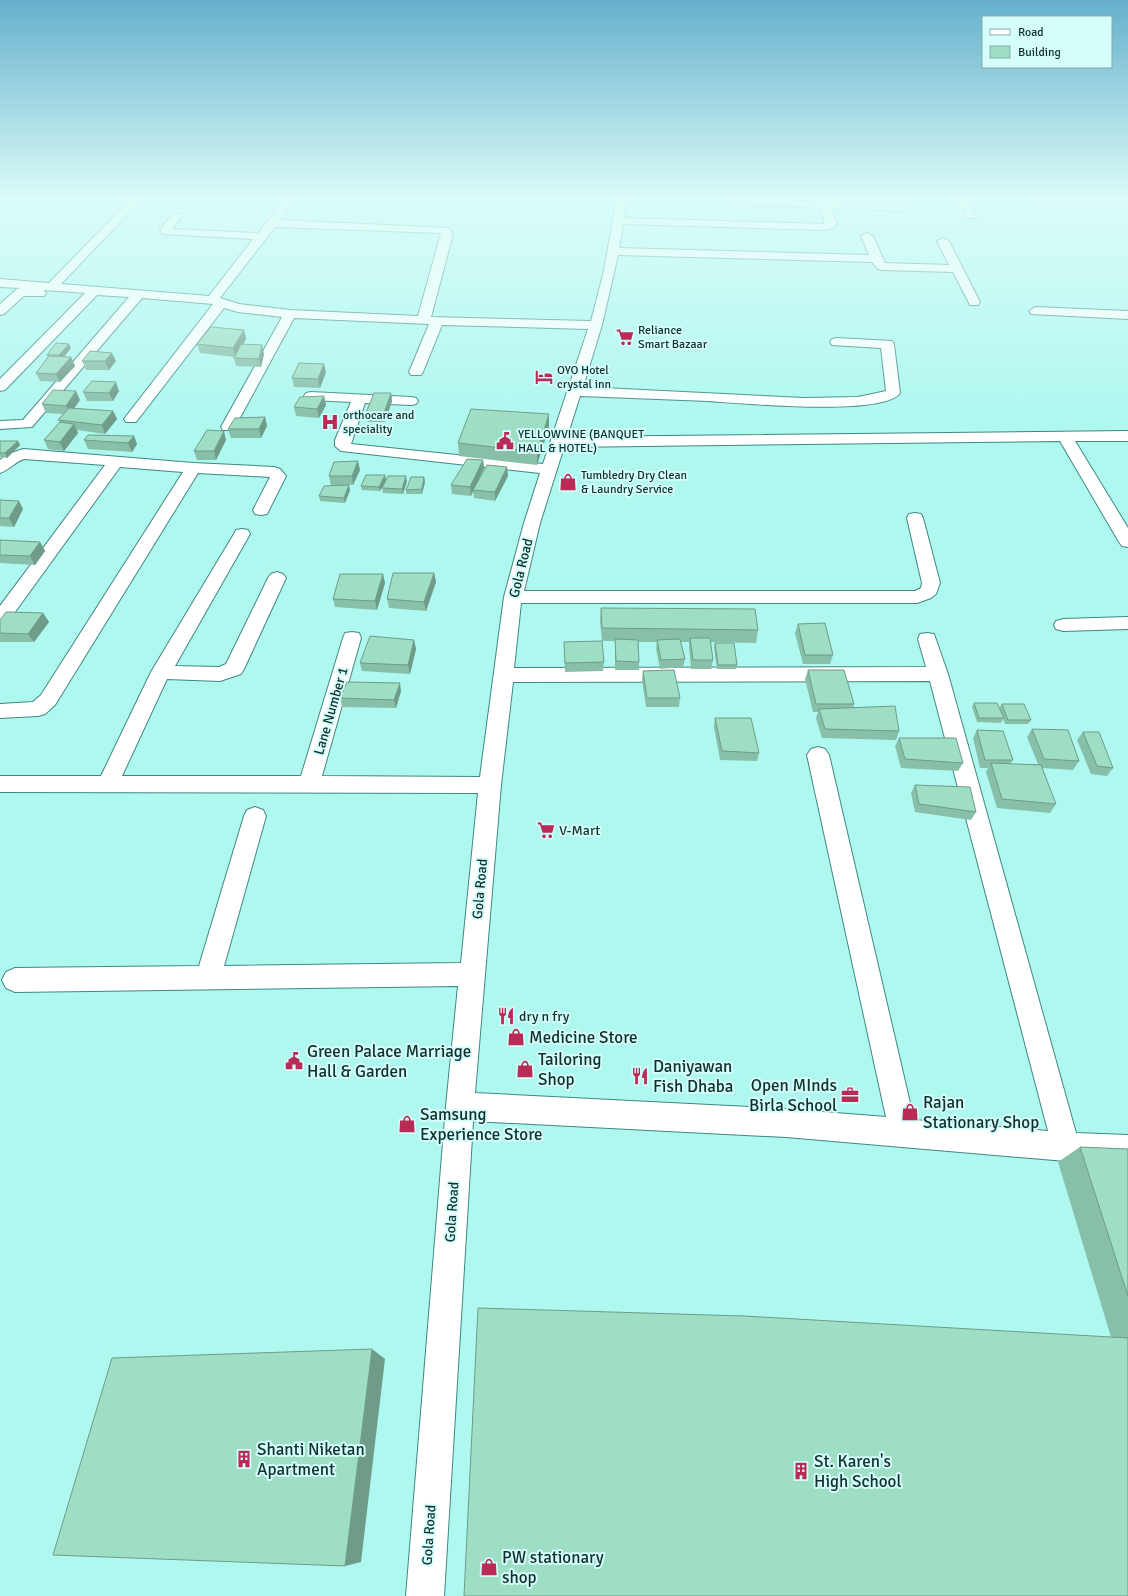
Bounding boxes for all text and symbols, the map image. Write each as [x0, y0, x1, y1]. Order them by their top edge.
legend [982, 16, 1112, 68]
text: Road [1018, 25, 1044, 40]
text: Building [1018, 45, 1061, 60]
place label: Reliance Smart Bazaar [638, 323, 708, 352]
supermarket icon: Reliance Smart Bazaar [615, 327, 635, 347]
place label: OYO Hotel crystal inn [557, 363, 611, 392]
hotel icon: OYO Hotel crystal inn [534, 367, 554, 387]
place label: orthocare and speciality [343, 408, 414, 437]
hospital icon: orthocare and speciality [320, 412, 340, 432]
place label: YELLOWVINE (BANQUET HALL & HOTEL) [518, 427, 644, 456]
public building icon: YELLOWVINE (BANQUET HALL & HOTEL) [495, 431, 515, 451]
place label: Tumbledry Dry Clean & Laundry Service [581, 468, 687, 497]
shop icon: Tumbledry Dry Clean & Laundry Service [558, 472, 578, 492]
street label: Gola Road [505, 537, 537, 599]
street label: Lane Number 1 [310, 665, 352, 757]
supermarket icon: V-Mart [536, 820, 556, 840]
place label: V-Mart [559, 822, 600, 839]
street label: Gola Road [469, 858, 491, 920]
restaurant icon: dry n fry [496, 1006, 516, 1026]
place label: dry n fry [519, 1008, 570, 1025]
shop icon: Medicine Store [506, 1027, 526, 1047]
place label: Medicine Store [529, 1027, 638, 1048]
place label: Green Palace Marriage Hall & Garden [307, 1041, 471, 1082]
place label: Tailoring Shop [538, 1049, 601, 1090]
public building icon: Green Palace Marriage Hall & Garden [284, 1051, 304, 1071]
place label: Daniyawan Fish Dhaba [653, 1056, 733, 1097]
shop icon: Tailoring Shop [515, 1059, 535, 1079]
restaurant icon: Daniyawan Fish Dhaba [630, 1066, 650, 1086]
place label: Open MInds Birla School [749, 1075, 837, 1116]
office icon: Open MInds Birla School [840, 1085, 860, 1105]
place label: Rajan Stationary Shop [923, 1092, 1039, 1133]
shop icon: Rajan Stationary Shop [900, 1102, 920, 1122]
place label: Samsung Experience Store [420, 1104, 543, 1145]
shop icon: Samsung Experience Store [397, 1114, 417, 1134]
street label: Gola Road [441, 1181, 463, 1243]
place label: Shanti Niketan Apartment [257, 1439, 365, 1480]
building icon: Shanti Niketan Apartment [234, 1449, 254, 1469]
place label: St. Karen's High School [814, 1451, 901, 1492]
building icon: St. Karen's High School [791, 1461, 811, 1481]
street label: Gola Road [418, 1504, 440, 1566]
place label: PW stationary shop [502, 1547, 604, 1588]
shop icon: PW stationary shop [479, 1557, 499, 1577]

